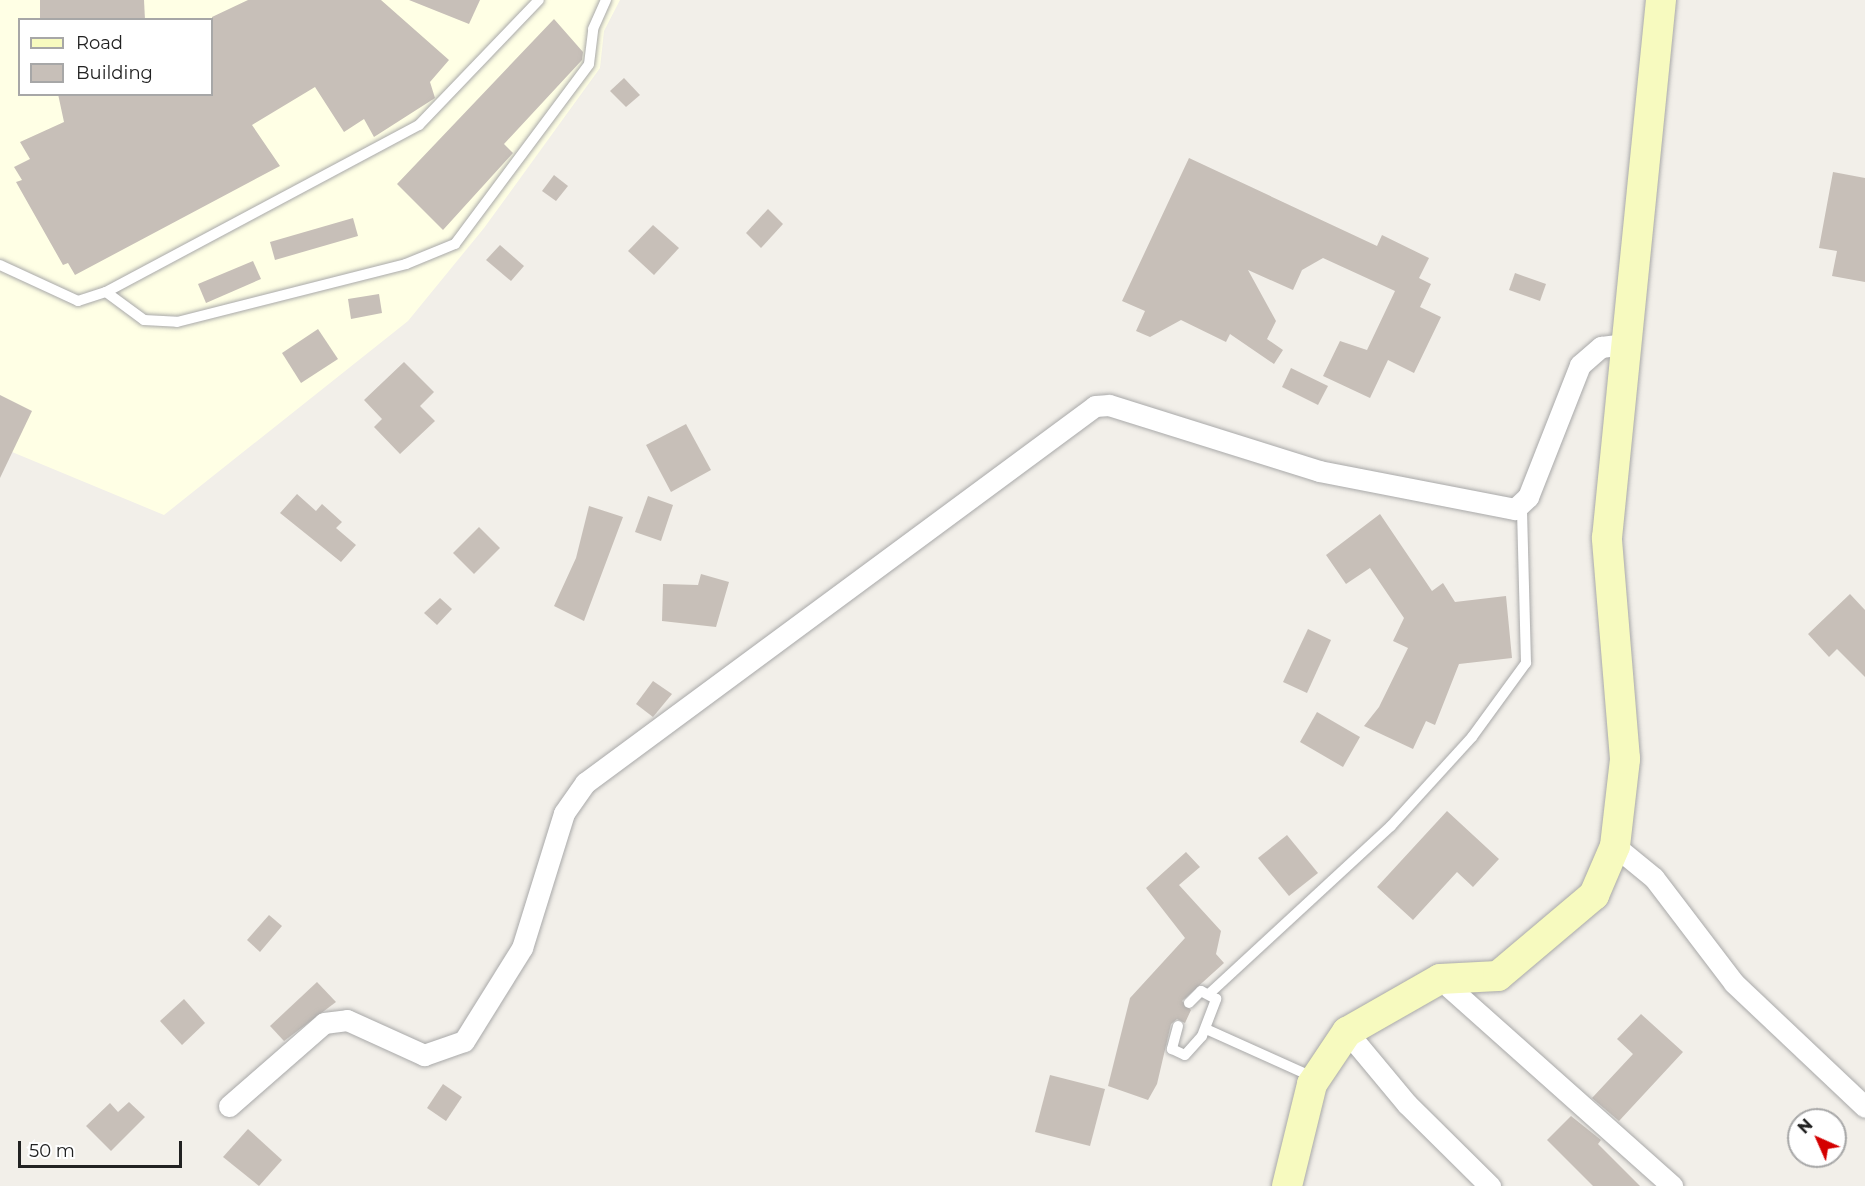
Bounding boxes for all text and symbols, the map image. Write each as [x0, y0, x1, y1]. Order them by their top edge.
legend [18, 18, 213, 96]
text: Road [76, 32, 123, 54]
text: Building [76, 62, 153, 84]
north arrow [1787, 1108, 1847, 1168]
text: N [1794, 1115, 1817, 1138]
scale bar [21, 1129, 184, 1167]
text: 50 m [29, 1140, 75, 1162]

